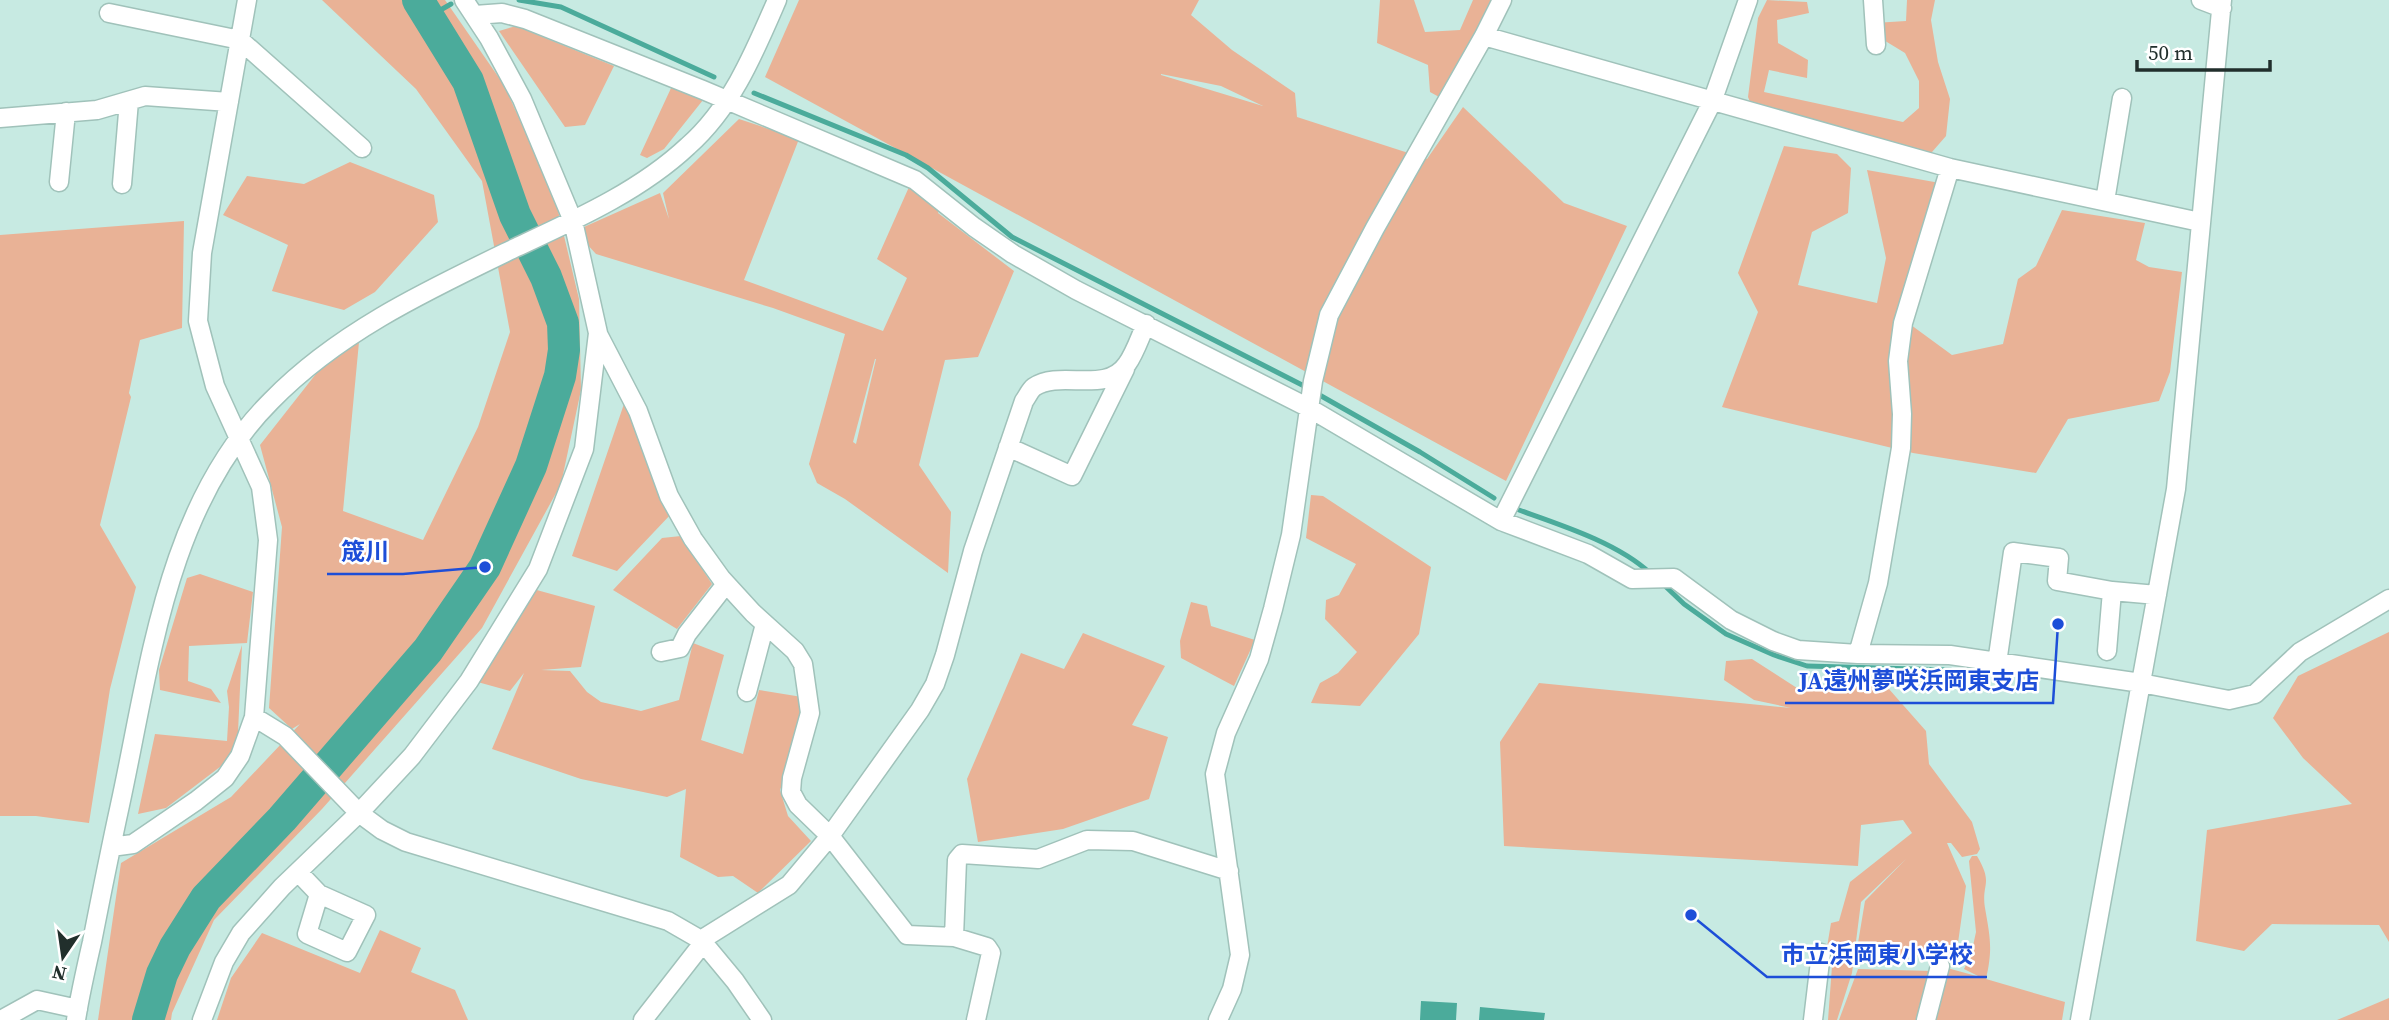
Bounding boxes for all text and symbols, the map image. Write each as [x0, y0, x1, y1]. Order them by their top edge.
scale bar [2137, 28, 2270, 72]
text: 50 m [2148, 38, 2193, 67]
callout: 筬川 [327, 529, 403, 574]
text: 筬川 [341, 535, 389, 568]
callout: JA遠州夢咲浜岡東支店 [1785, 658, 2053, 703]
text: JA遠州夢咲浜岡東支店 [1797, 664, 2039, 697]
north arrow [28, 922, 98, 992]
callout: 市立浜岡東小学校 [1767, 932, 1987, 977]
text: 市立浜岡東小学校 [1781, 938, 1973, 971]
text: N [49, 959, 69, 988]

